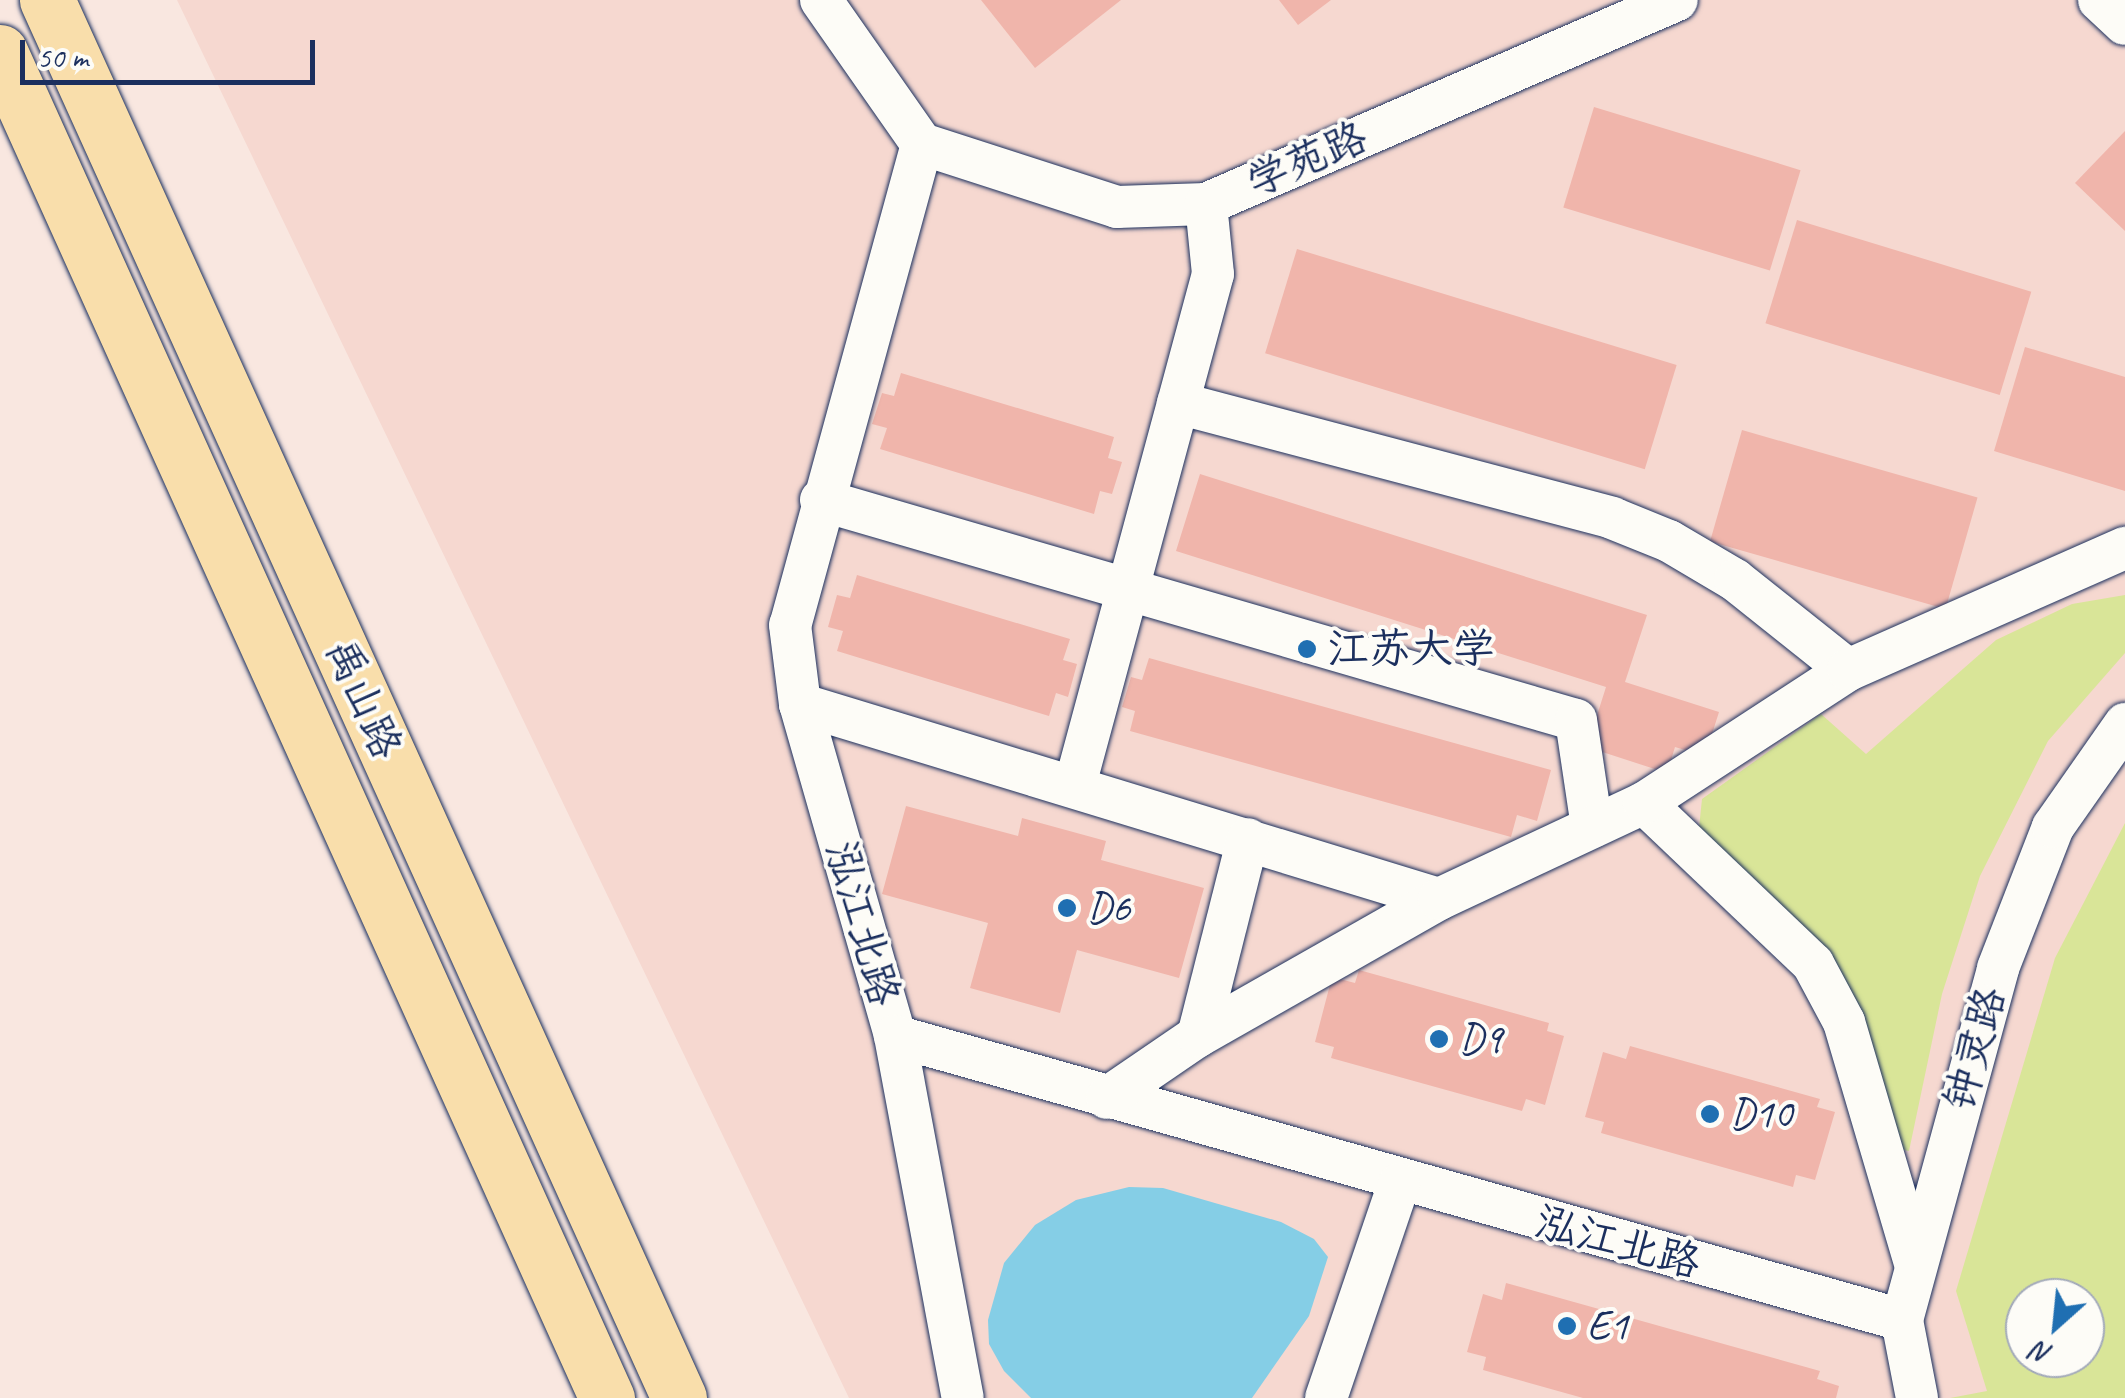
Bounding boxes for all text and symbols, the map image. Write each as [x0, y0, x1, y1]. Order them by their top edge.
scale bar [25, 20, 320, 82]
text: 50 m [37, 38, 88, 76]
street label: 学苑路 [1239, 112, 1375, 208]
place label: 江苏大学 [1327, 624, 1495, 674]
street label: 禹山路 [314, 631, 412, 767]
marker: 江苏大学 [1296, 638, 1318, 660]
street label: 泓江北路 [815, 836, 909, 1012]
place label: D6 [1087, 883, 1130, 933]
marker: D6 [1056, 897, 1078, 919]
street label: 钟灵路 [1933, 981, 2017, 1117]
place label: D9 [1459, 1014, 1502, 1064]
marker: D9 [1428, 1028, 1450, 1050]
place label: D10 [1730, 1089, 1792, 1139]
marker: D10 [1699, 1103, 1721, 1125]
street label: 泓江北路 [1530, 1197, 1706, 1289]
north arrow [2005, 1278, 2105, 1378]
place label: E1 [1587, 1301, 1628, 1351]
marker: E1 [1556, 1315, 1578, 1337]
text: N [2026, 1334, 2058, 1373]

